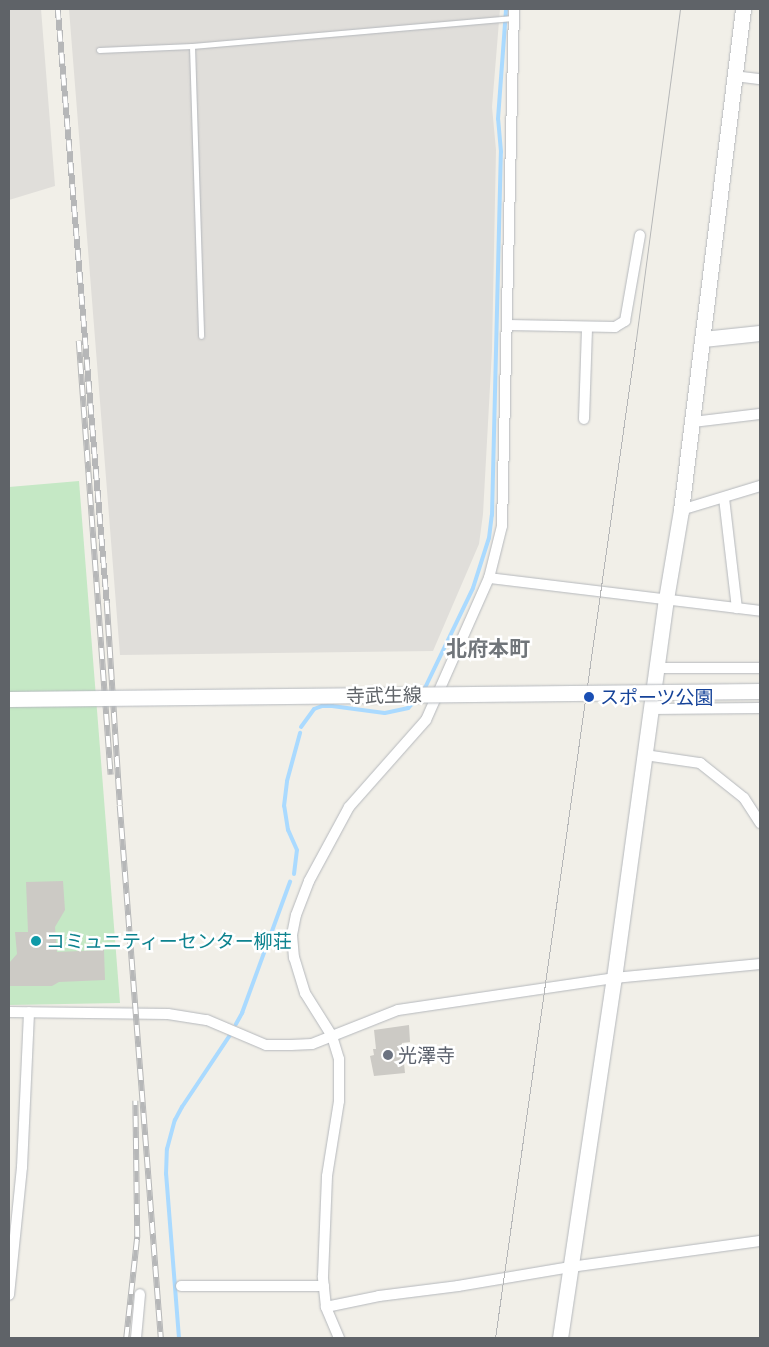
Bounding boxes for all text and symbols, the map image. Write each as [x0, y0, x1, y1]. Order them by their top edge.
district label: 北府本町 [446, 635, 530, 661]
street label: 寺武生線 [346, 683, 422, 707]
place label: スポーツ公園 [600, 686, 714, 708]
marker: スポーツ公園 [582, 690, 596, 704]
place label: コミュニティーセンター柳荘 [46, 930, 293, 952]
marker: コミュニティーセンター柳荘 [30, 935, 42, 947]
place label: 光澤寺 [398, 1044, 455, 1066]
marker: 光澤寺 [382, 1049, 394, 1061]

